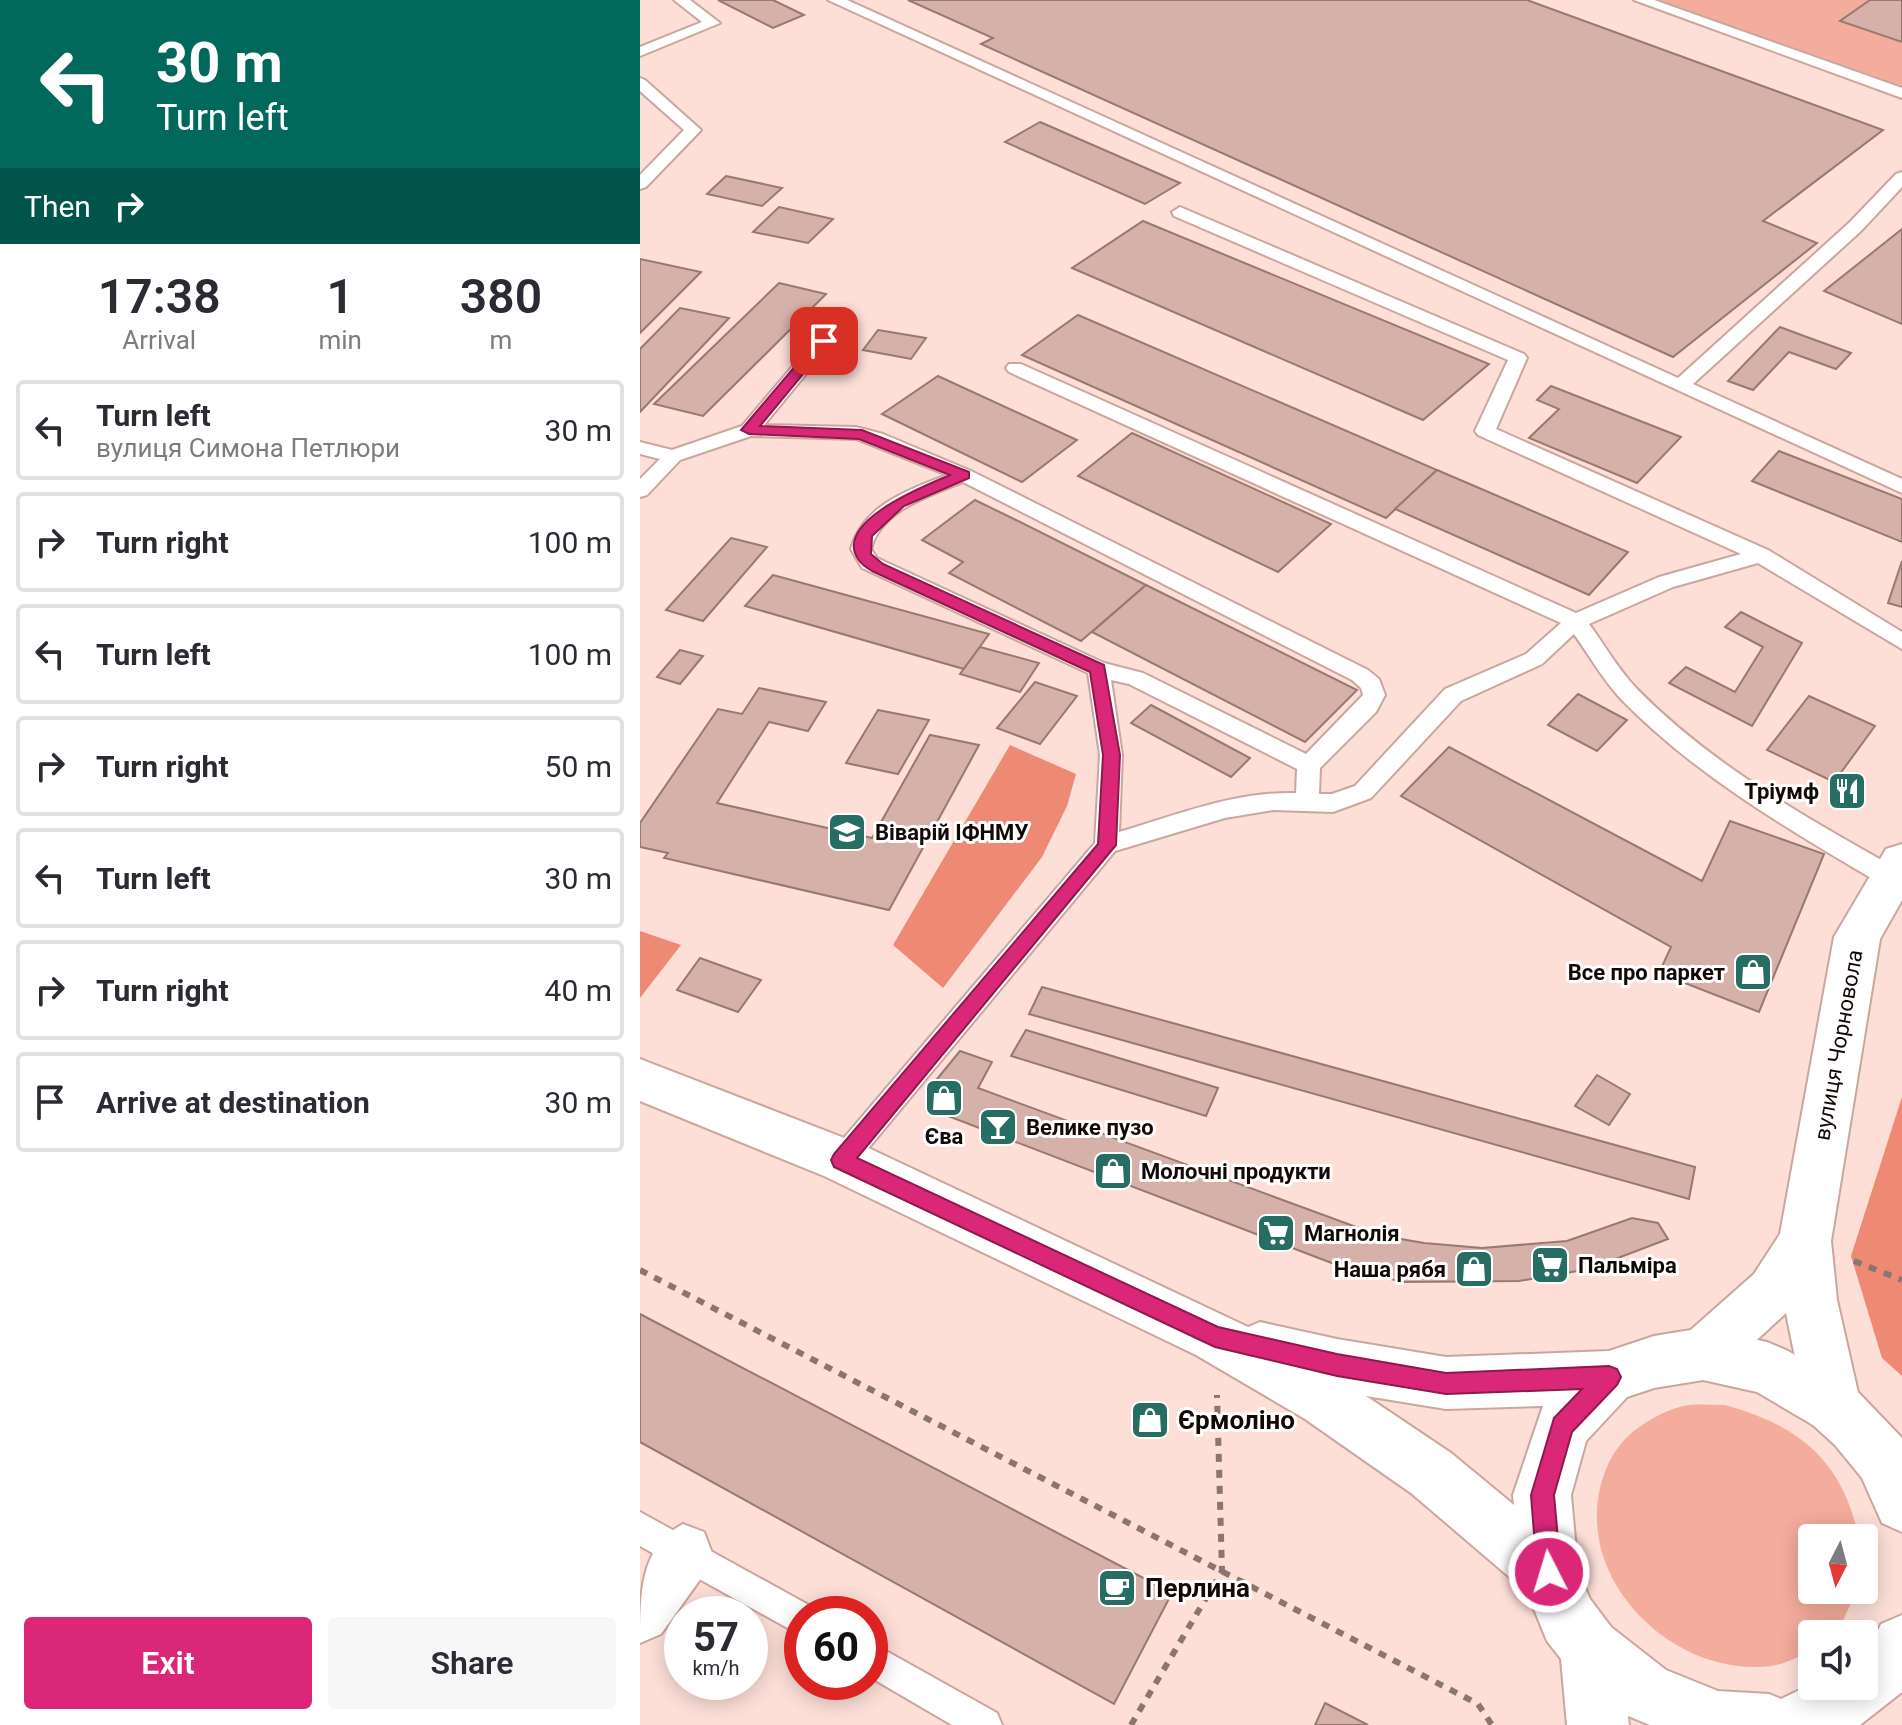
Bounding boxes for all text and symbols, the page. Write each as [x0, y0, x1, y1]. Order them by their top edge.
text: 30 m [156, 30, 283, 96]
icon: left [24, 32, 128, 136]
text: Turn left [156, 97, 289, 139]
icon: right [107, 184, 151, 228]
text: Then [24, 189, 91, 224]
text: 17:38 [98, 268, 221, 325]
text: 1 [327, 268, 354, 325]
text: 380 [460, 268, 542, 325]
pin [790, 307, 858, 375]
icon: arrive [802, 319, 846, 363]
text: Arrival [122, 325, 196, 355]
text: min [318, 325, 362, 355]
text: m [490, 325, 512, 355]
text: Turn left [96, 398, 211, 433]
icon: left [28, 408, 72, 452]
text: 30 m [545, 413, 612, 448]
text: вулиця Симона Петлюри [96, 433, 400, 463]
icon: right [28, 520, 72, 564]
text: Turn right [96, 525, 229, 560]
text: 100 m [528, 525, 612, 560]
icon: left [28, 632, 72, 676]
text: Turn left [96, 637, 211, 672]
text: 100 m [528, 637, 612, 672]
icon: right [28, 744, 72, 788]
text: Turn right [96, 749, 229, 784]
text: 50 m [545, 749, 612, 784]
restaurant icon: Тріумф [1826, 770, 1868, 812]
place label: Тріумф [1744, 779, 1819, 804]
school or university icon: Віварій ІФНМУ [826, 811, 868, 853]
place label: Віварій ІФНМУ [875, 820, 1028, 845]
icon: left [28, 856, 72, 900]
text: Turn left [96, 861, 211, 896]
text: 30 m [545, 861, 612, 896]
street label: вулиця Чорновола [1809, 948, 1868, 1142]
shop icon: Все про паркет [1732, 951, 1774, 993]
place label: Все про паркет [1568, 960, 1725, 985]
icon: right [28, 968, 72, 1012]
text: Turn right [96, 973, 229, 1008]
text: 40 m [545, 973, 612, 1008]
shop icon: Єва [923, 1077, 965, 1119]
icon: arrive [28, 1080, 72, 1124]
text: Arrive at destination [96, 1085, 370, 1120]
text: 30 m [545, 1085, 612, 1120]
bar icon: Велике пузо [977, 1106, 1019, 1148]
place label: Велике пузо [1026, 1115, 1154, 1140]
place label: Єва [925, 1124, 964, 1149]
shop icon: Молочні продукти [1092, 1150, 1134, 1192]
place label: Молочні продукти [1141, 1159, 1331, 1184]
supermarket icon: Магнолія [1255, 1212, 1297, 1254]
place label: Магнолія [1304, 1221, 1400, 1246]
supermarket icon: Пальміра [1529, 1244, 1571, 1286]
shop icon: Наша рябя [1453, 1248, 1495, 1290]
place label: Пальміра [1578, 1253, 1677, 1278]
place label: Наша рябя [1334, 1257, 1446, 1282]
shop icon: Єрмоліно [1129, 1399, 1171, 1441]
place label: Єрмоліно [1178, 1405, 1295, 1435]
north arrow [1798, 1524, 1878, 1604]
map controls [1798, 1524, 1878, 1700]
position arrow [1507, 1530, 1591, 1614]
cafe icon: Перлина [1096, 1567, 1138, 1609]
place label: Перлина [1145, 1573, 1250, 1603]
speed limit sign: 60 [784, 1596, 888, 1700]
text: 57 [693, 1614, 739, 1661]
button: Exit [24, 1617, 312, 1709]
button: Share [328, 1617, 616, 1709]
button: sound [1798, 1620, 1878, 1700]
text: km/h [693, 1656, 739, 1680]

